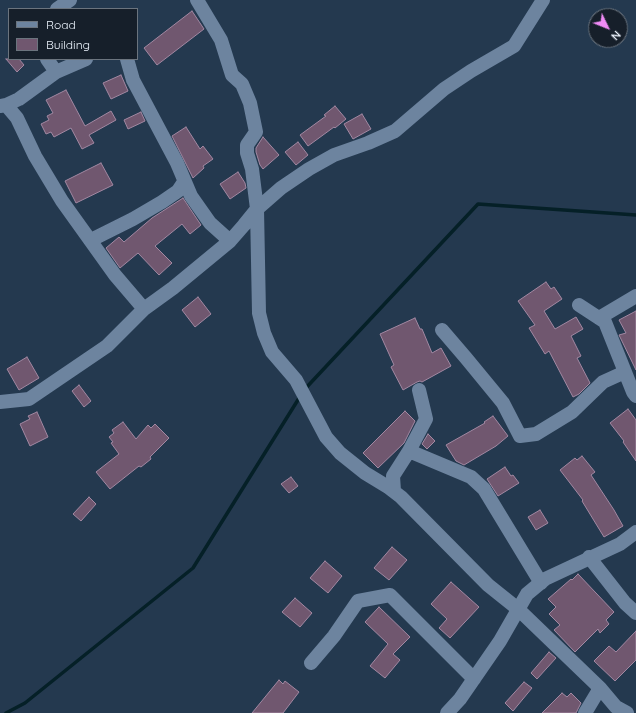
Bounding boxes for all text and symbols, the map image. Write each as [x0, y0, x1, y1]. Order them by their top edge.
legend [8, 8, 138, 60]
north arrow [588, 8, 628, 48]
text: Road [46, 17, 76, 32]
text: N [608, 28, 624, 43]
text: Building [46, 37, 90, 52]

